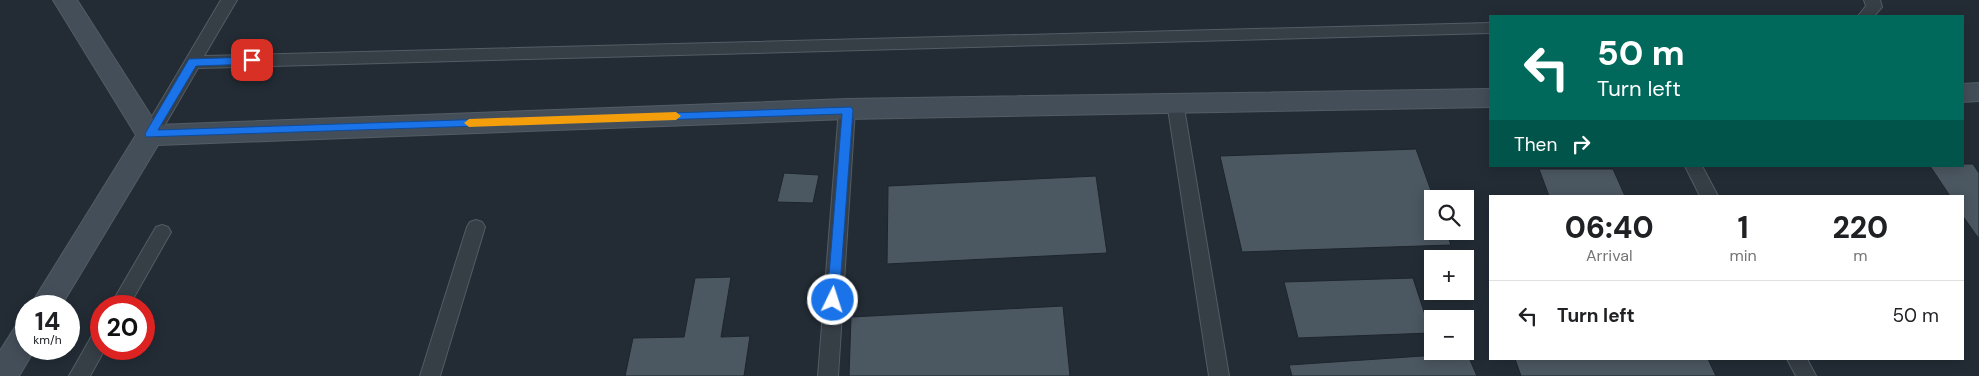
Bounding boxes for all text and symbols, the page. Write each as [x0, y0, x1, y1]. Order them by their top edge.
text: 50 m [1597, 30, 1685, 76]
icon: left [1514, 35, 1579, 100]
pin [231, 39, 273, 81]
icon: arrive [238, 46, 266, 74]
text: Turn left [1597, 74, 1681, 103]
icon: right [1567, 130, 1595, 158]
text: Then [1514, 132, 1557, 157]
map controls [1424, 190, 1474, 360]
button: search [1424, 190, 1474, 240]
text: 06:40 [1565, 208, 1654, 247]
text: 1 [1738, 208, 1749, 247]
text: 220 [1832, 208, 1888, 247]
text: Arrival [1586, 245, 1633, 266]
text: min [1729, 245, 1757, 266]
text: m [1853, 245, 1867, 266]
button: + [1424, 250, 1474, 300]
position arrow [806, 273, 858, 325]
speed limit sign: 20 [90, 295, 155, 360]
icon: left [1514, 302, 1542, 330]
text: Turn left [1557, 303, 1635, 328]
text: 50 m [1892, 303, 1939, 328]
text: 14 [35, 305, 60, 338]
button: − [1424, 310, 1474, 360]
text: km/h [33, 332, 62, 348]

